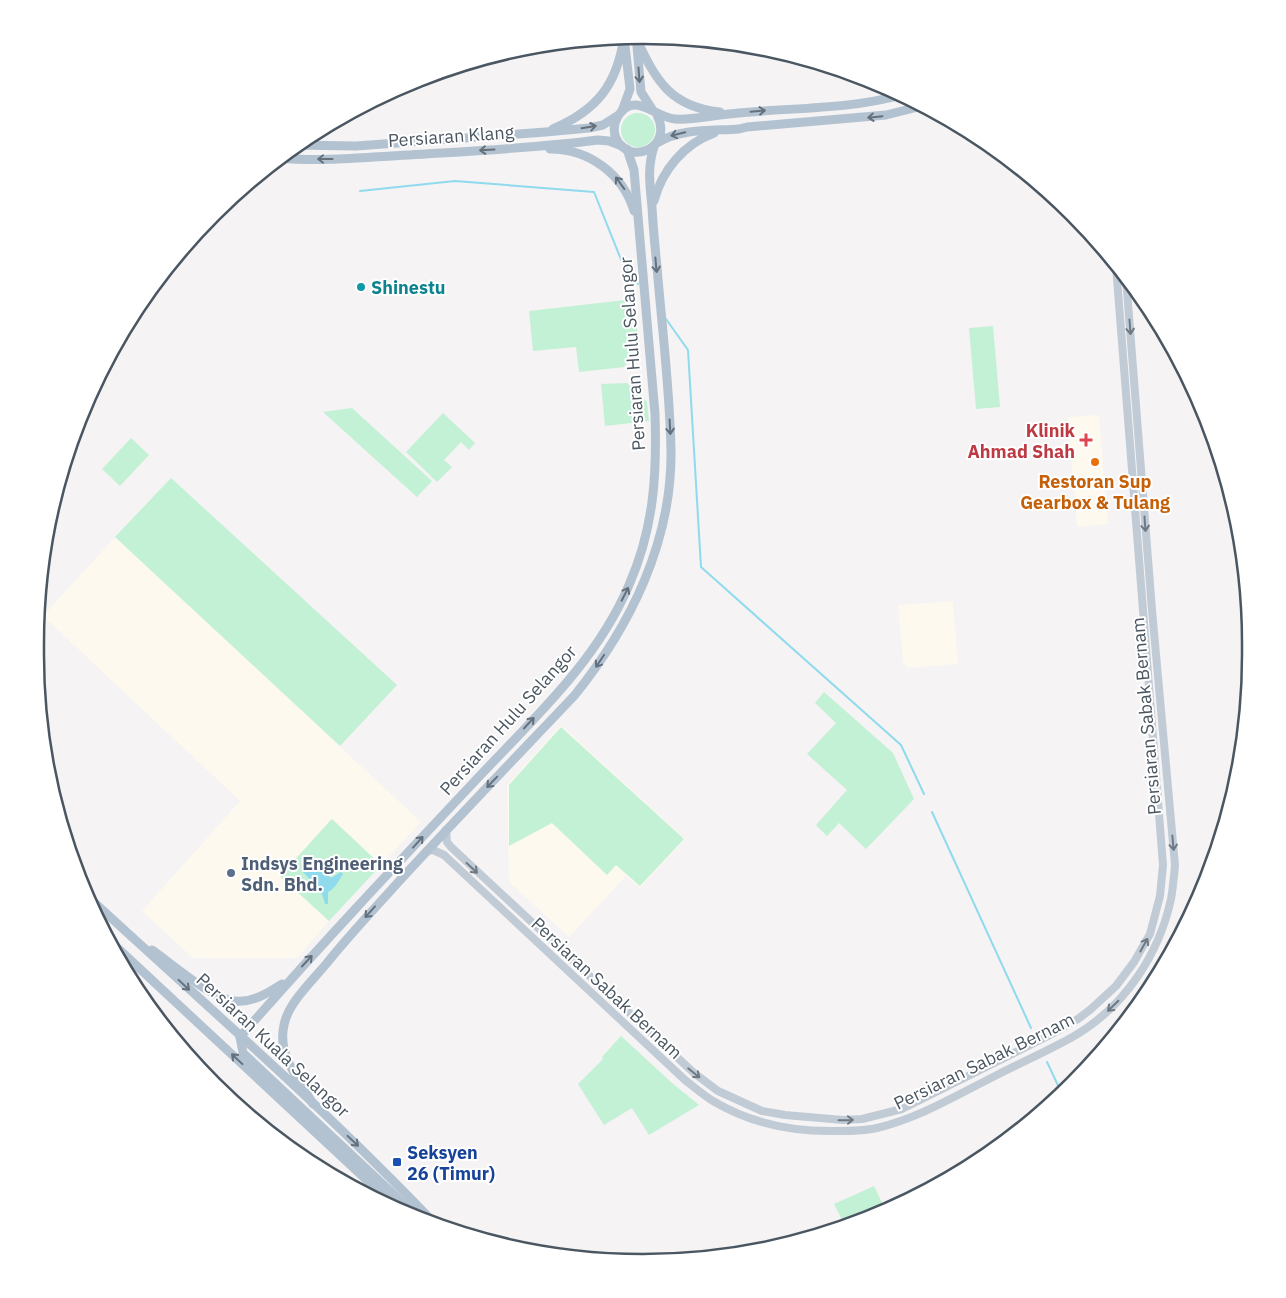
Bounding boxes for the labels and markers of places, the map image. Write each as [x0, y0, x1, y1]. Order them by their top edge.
place label: Shinestu [371, 276, 446, 299]
marker: Shinestu [355, 281, 367, 293]
place label: Klinik Ahmad Shah [967, 419, 1076, 463]
marker: Klinik Ahmad Shah [1079, 433, 1093, 447]
marker: Restoran Sup Gearbox & Tulang [1089, 456, 1101, 468]
place label: Restoran Sup Gearbox & Tulang [1020, 470, 1170, 514]
place label: Indsys Engineering Sdn. Bhd. [241, 852, 403, 896]
marker: Indsys Engineering Sdn. Bhd. [225, 867, 237, 879]
place label: Seksyen 26 (Timur) [407, 1141, 495, 1185]
marker: Seksyen 26 (Timur) [391, 1156, 403, 1168]

